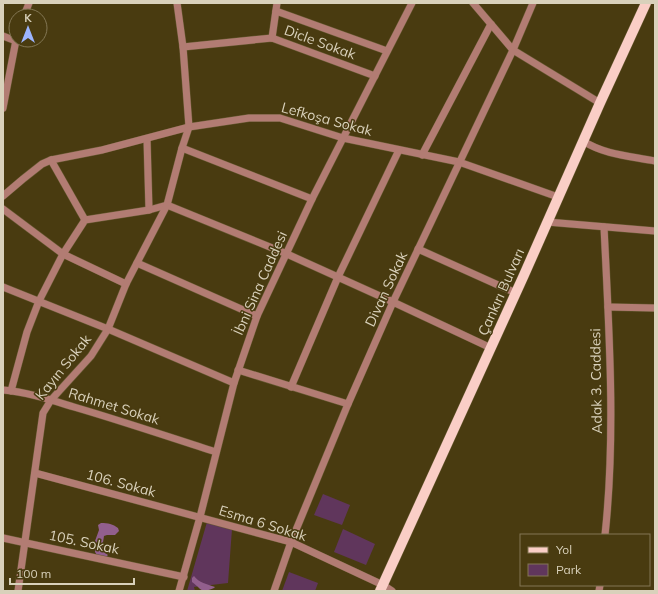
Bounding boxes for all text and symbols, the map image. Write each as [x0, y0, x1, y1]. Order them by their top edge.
north arrow [8, 8, 48, 48]
text: K [24, 11, 32, 25]
street label: Dicle Sokak [282, 21, 359, 64]
street label: Lefkoşa Sokak [280, 98, 375, 140]
street label: İbni Sina Caddesi [229, 228, 291, 338]
street label: Çankırı Bulvarı [474, 246, 528, 338]
street label: Divan Sokak [361, 248, 412, 329]
street label: Adak 3. Caddesi [586, 328, 606, 434]
street label: Kayın Sokak [31, 330, 95, 403]
street label: Rahmet Sokak [66, 384, 162, 429]
street label: 106. Sokak [84, 465, 159, 501]
street label: Esma 6 Sokak [217, 501, 310, 545]
street label: 105. Sokak [47, 526, 122, 558]
legend [520, 534, 650, 586]
text: Yol [555, 542, 572, 557]
scale bar [10, 560, 134, 586]
text: Park [556, 562, 582, 577]
text: 100 m [16, 566, 51, 581]

